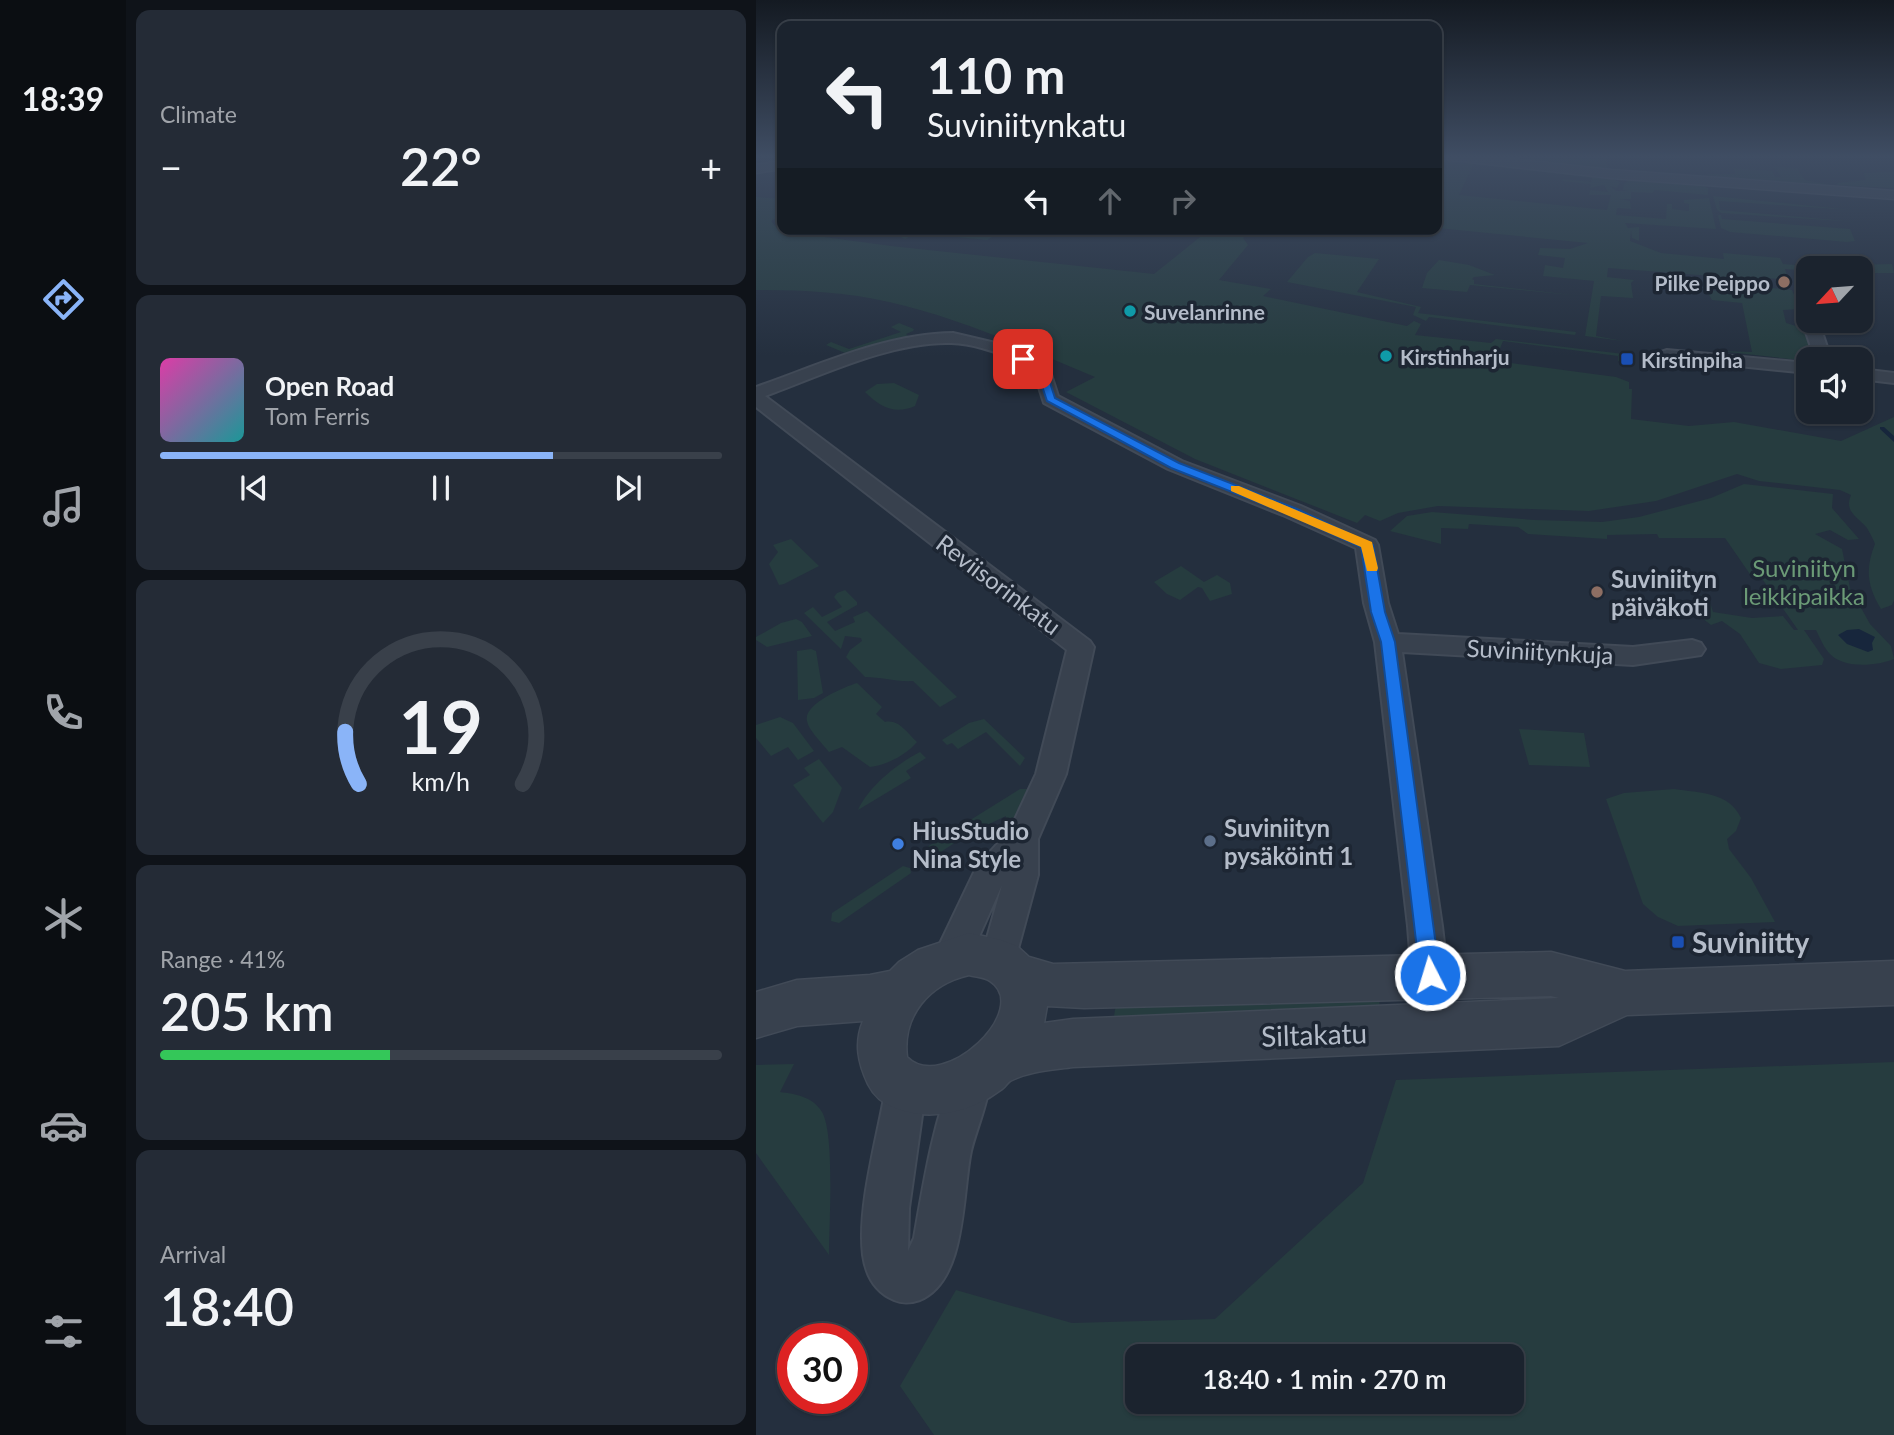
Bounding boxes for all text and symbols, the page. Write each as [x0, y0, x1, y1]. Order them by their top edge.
text: 110 m [927, 46, 1065, 104]
icon: left [812, 49, 903, 140]
text: 18:39 [22, 79, 104, 118]
text: Climate [160, 100, 237, 128]
text: Suviniitynkatu [927, 105, 1126, 144]
text: 22° [400, 135, 482, 197]
text: − [160, 144, 182, 190]
text: + [700, 144, 722, 190]
icon: left [1018, 182, 1056, 220]
icon: ahead [1091, 182, 1129, 220]
icon: right [1164, 182, 1202, 220]
north arrow [1796, 256, 1872, 332]
map controls [1796, 256, 1873, 424]
place label: Pilke Peippo [1655, 270, 1770, 295]
marker: Pilke Peippo [1776, 274, 1792, 290]
icon: directions [39, 275, 88, 324]
place label: Suvelanrinne [1144, 299, 1265, 324]
marker: Suvelanrinne [1122, 303, 1138, 319]
pin [993, 329, 1053, 389]
icon: arrive [1004, 340, 1042, 378]
place label: Kirstinharju [1400, 344, 1510, 369]
place label: Kirstinpiha [1641, 347, 1743, 372]
button: sound [1796, 347, 1873, 424]
marker: Kirstinharju [1378, 348, 1394, 364]
marker: Kirstinpiha [1619, 351, 1635, 367]
text: Open Road [265, 370, 394, 402]
text: Tom Ferris [265, 402, 370, 430]
icon: previous [235, 469, 273, 507]
icon: pause [422, 469, 460, 507]
icon: next [609, 469, 647, 507]
icon: music [39, 482, 88, 531]
street label: Reviisorinkatu [931, 528, 1067, 640]
park label: Suviniityn leikkipaikka [1743, 553, 1865, 610]
place label: Suviniityn päiväkoti [1611, 564, 1717, 621]
marker: Suviniityn päiväkoti [1589, 584, 1605, 600]
street label: Suviniitynkuja [1466, 633, 1614, 669]
text: 19 [399, 682, 483, 770]
icon: phone [39, 688, 88, 737]
text: km/h [412, 765, 470, 795]
place label: Suviniityn pysäköinti 1 [1224, 813, 1353, 870]
place label: HiusStudio Nina Style [912, 816, 1029, 873]
marker: Suviniityn pysäköinti 1 [1202, 833, 1218, 849]
marker: HiusStudio Nina Style [890, 836, 906, 852]
icon: climate [39, 894, 88, 943]
place label: Suviniitty [1692, 925, 1809, 959]
marker: Suviniitty [1670, 934, 1686, 950]
position arrow [1393, 938, 1467, 1012]
text: Range · 41% [160, 945, 285, 973]
text: 205 km [160, 980, 334, 1042]
street label: Siltakatu [1260, 1015, 1368, 1053]
icon: car [39, 1101, 88, 1150]
text: Arrival [160, 1240, 226, 1268]
text: 18:40 [160, 1275, 294, 1337]
icon: filters [39, 1307, 88, 1356]
speed limit sign: 30 [777, 1323, 868, 1414]
text: 18:40 · 1 min · 270 m [1202, 1363, 1447, 1395]

